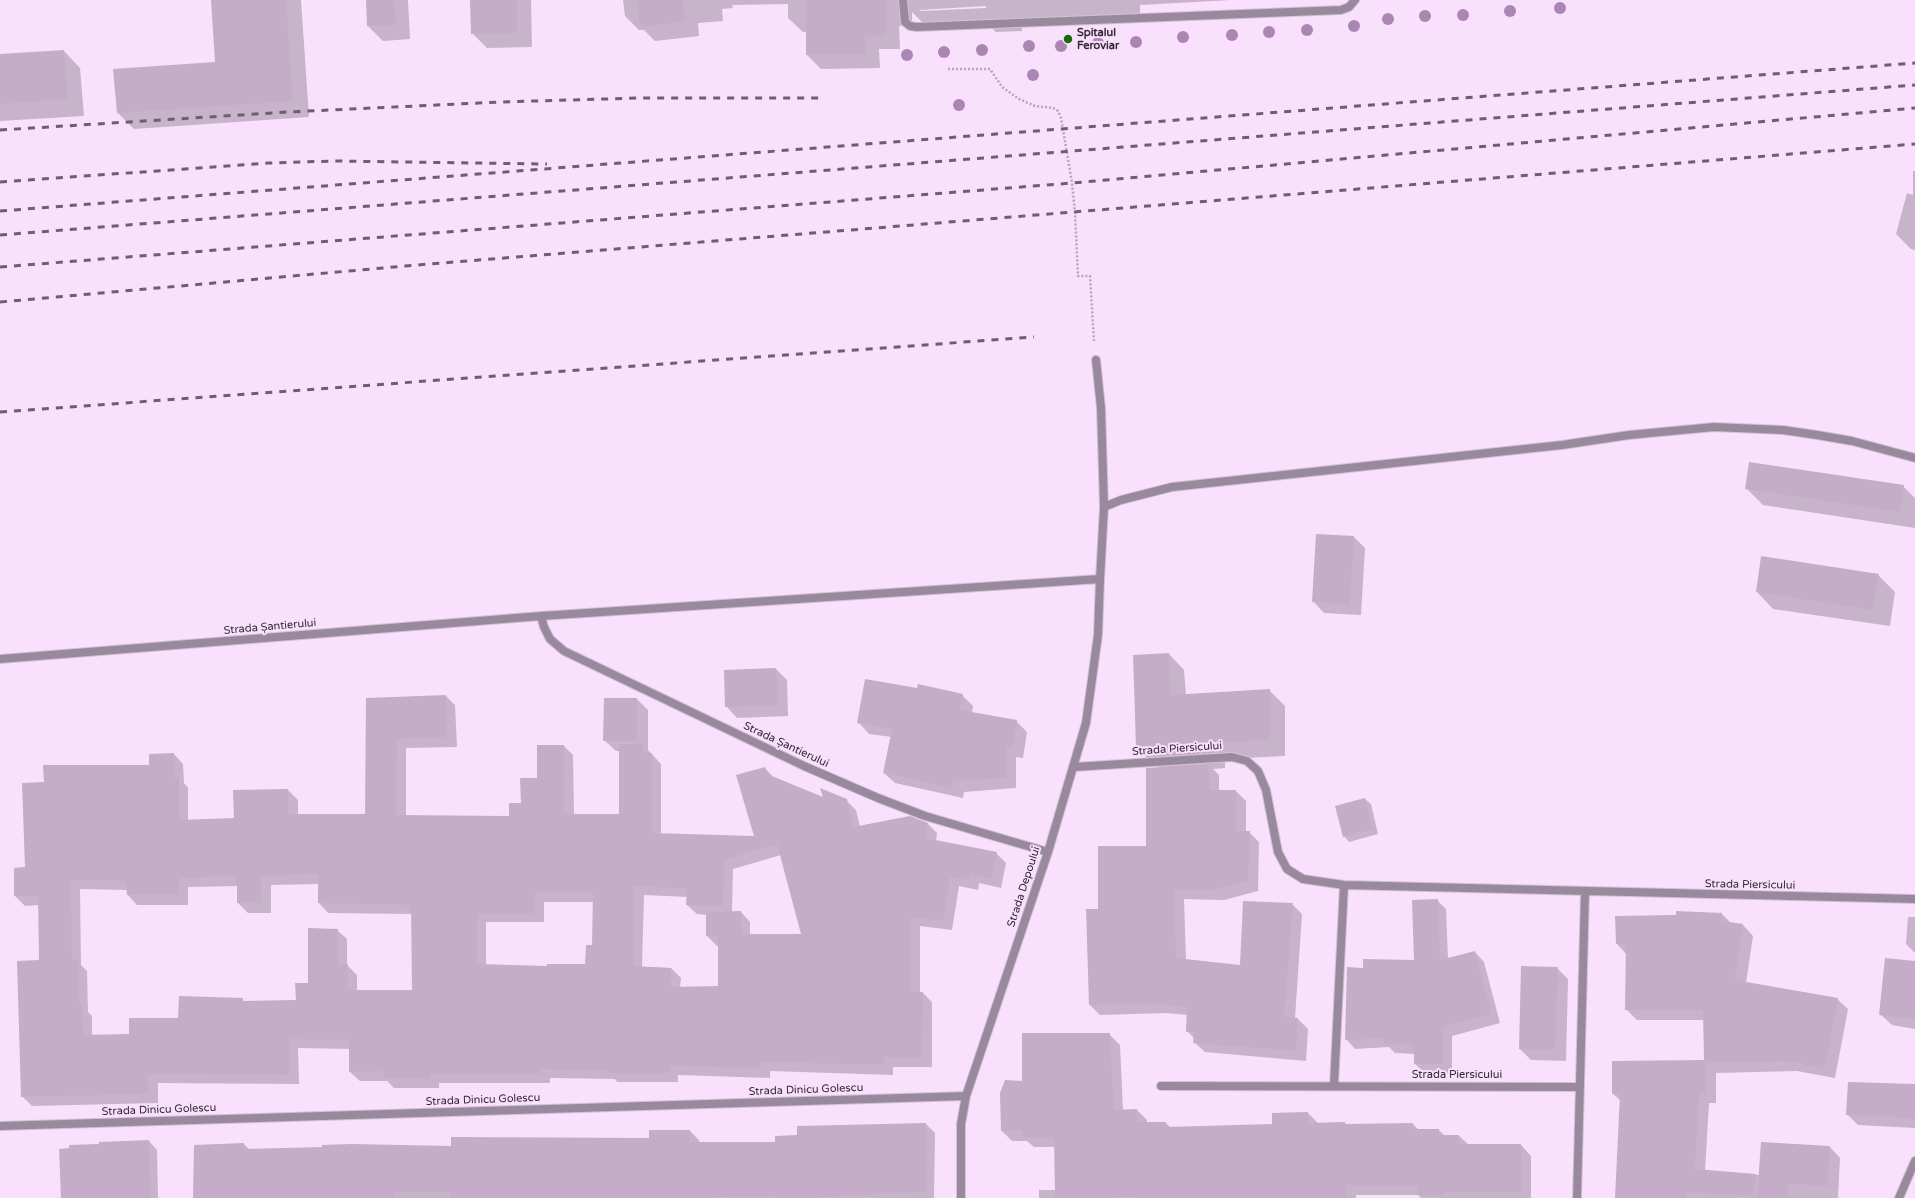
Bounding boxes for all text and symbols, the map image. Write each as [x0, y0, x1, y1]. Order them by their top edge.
place label: Spitalul Feroviar [1077, 26, 1119, 52]
marker: Spitalul Feroviar [1062, 33, 1074, 45]
street label: Strada Șantierului [223, 616, 317, 638]
street label: Strada Șantierului [741, 719, 831, 771]
street label: Strada Piersicului [1131, 739, 1223, 759]
street label: Strada Depoului [1005, 845, 1043, 929]
street label: Strada Piersicului [1705, 878, 1795, 892]
street label: Strada Piersicului [1412, 1068, 1502, 1082]
street label: Strada Dinicu Golescu [748, 1081, 864, 1099]
street label: Strada Dinicu Golescu [425, 1091, 541, 1109]
street label: Strada Dinicu Golescu [101, 1101, 217, 1119]

